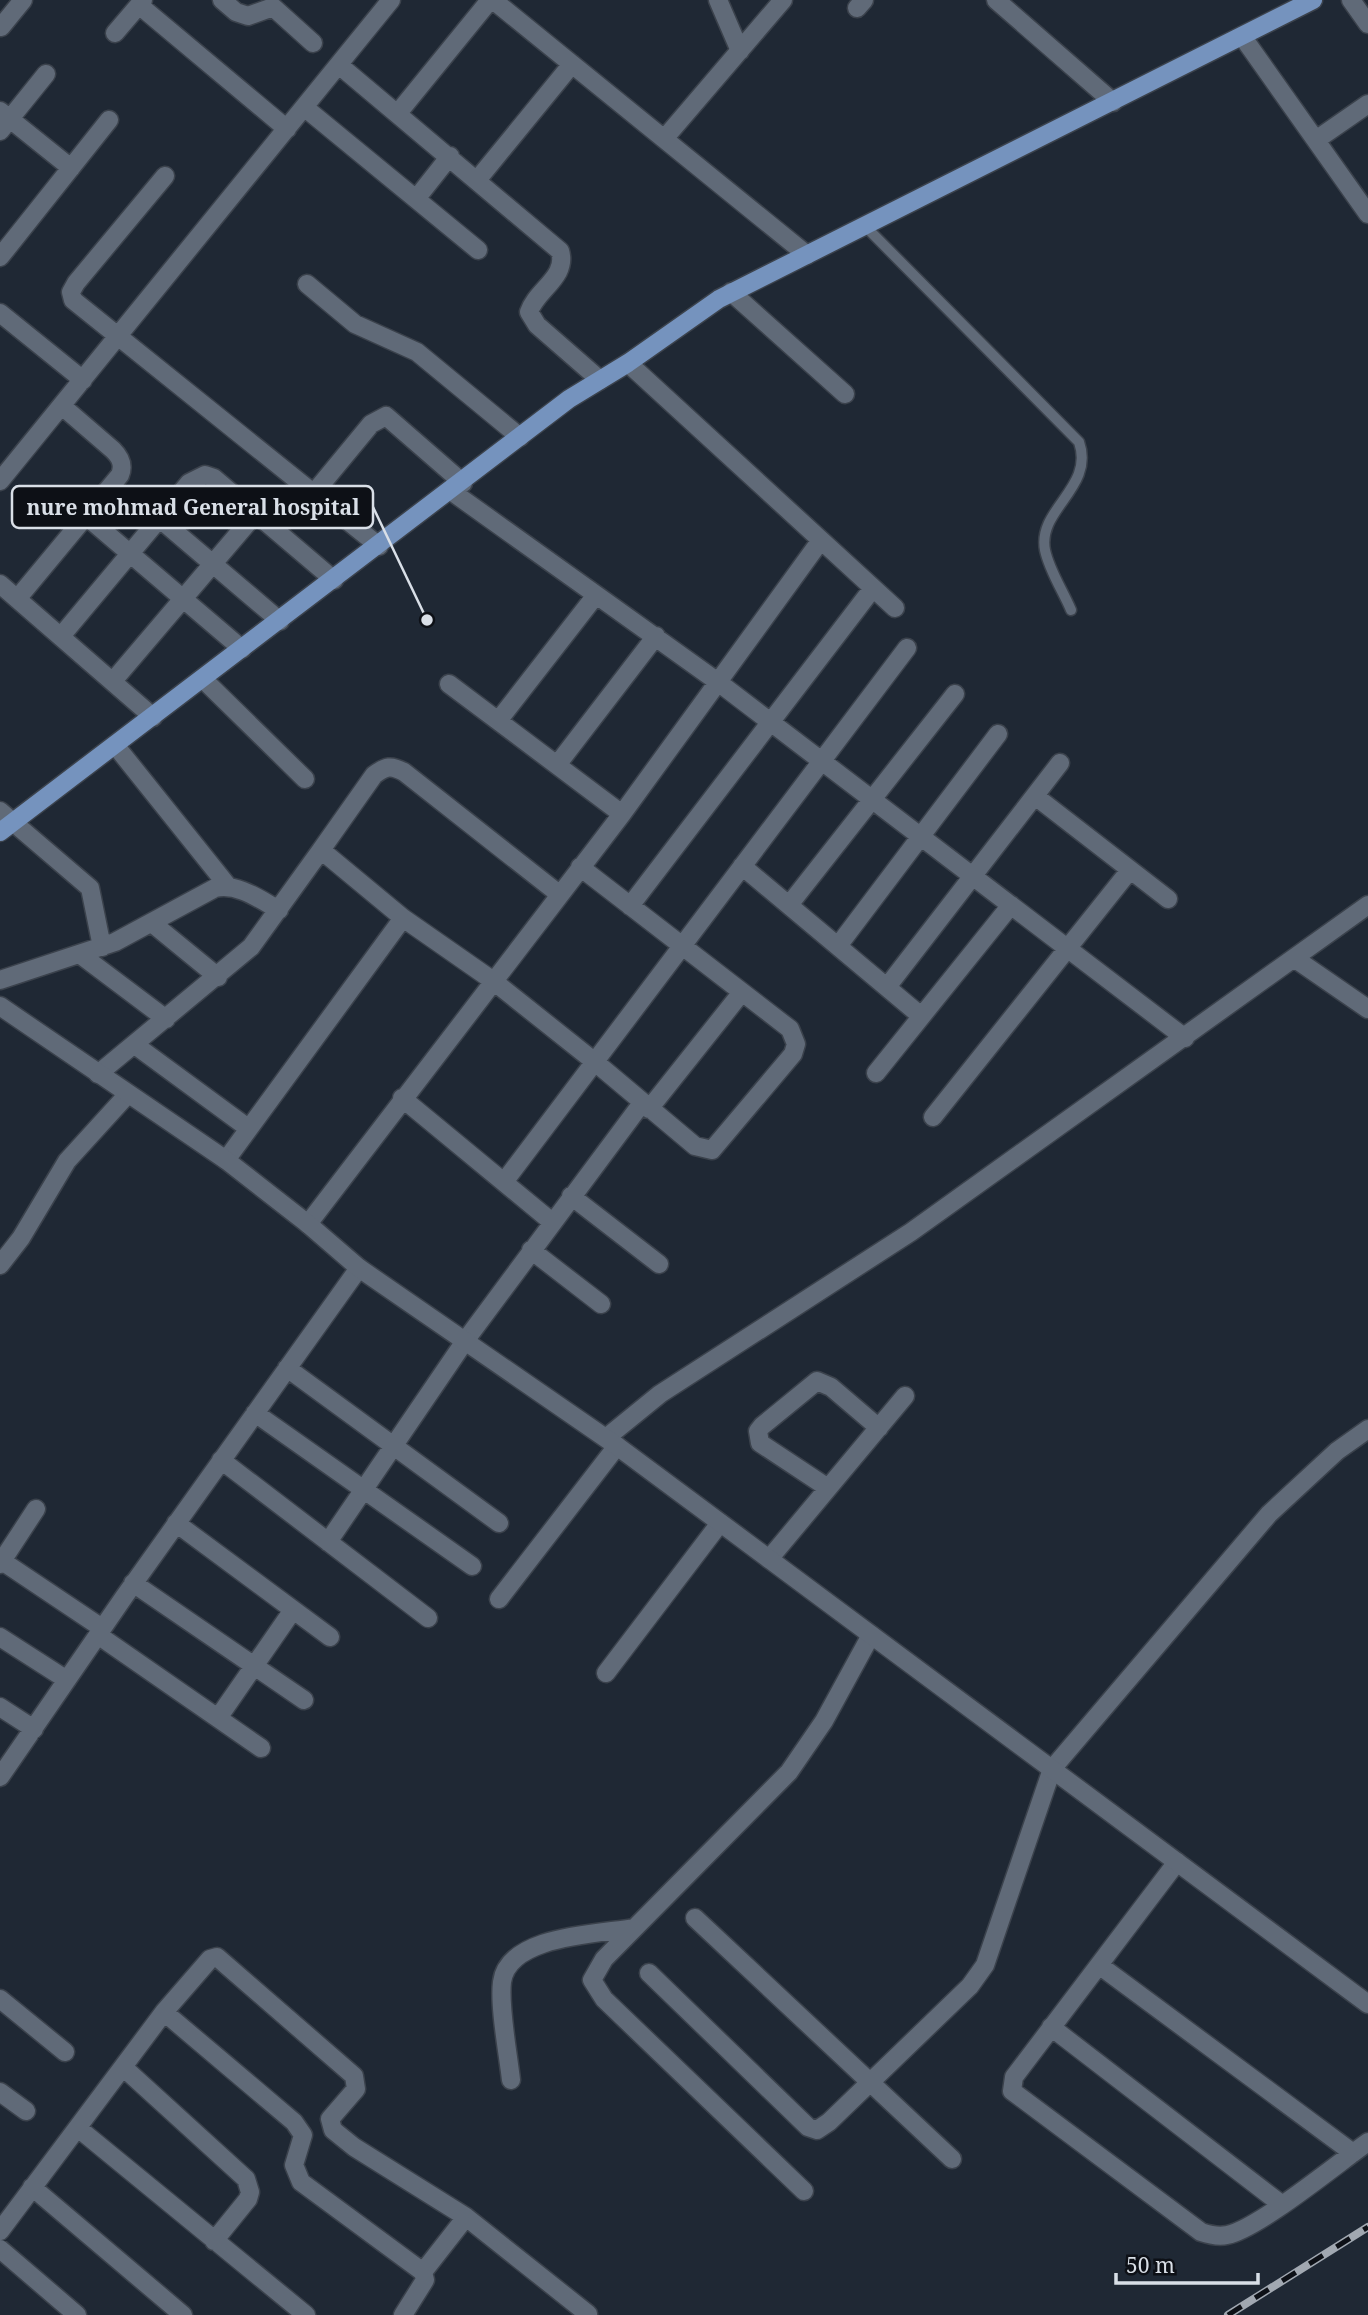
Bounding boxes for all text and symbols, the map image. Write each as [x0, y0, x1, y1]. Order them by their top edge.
callout: nure mohmad General hospital [12, 486, 373, 528]
text: nure mohmad General hospital [26, 493, 360, 521]
scale bar [1116, 2242, 1258, 2286]
text: 50 m [1126, 2251, 1175, 2279]

